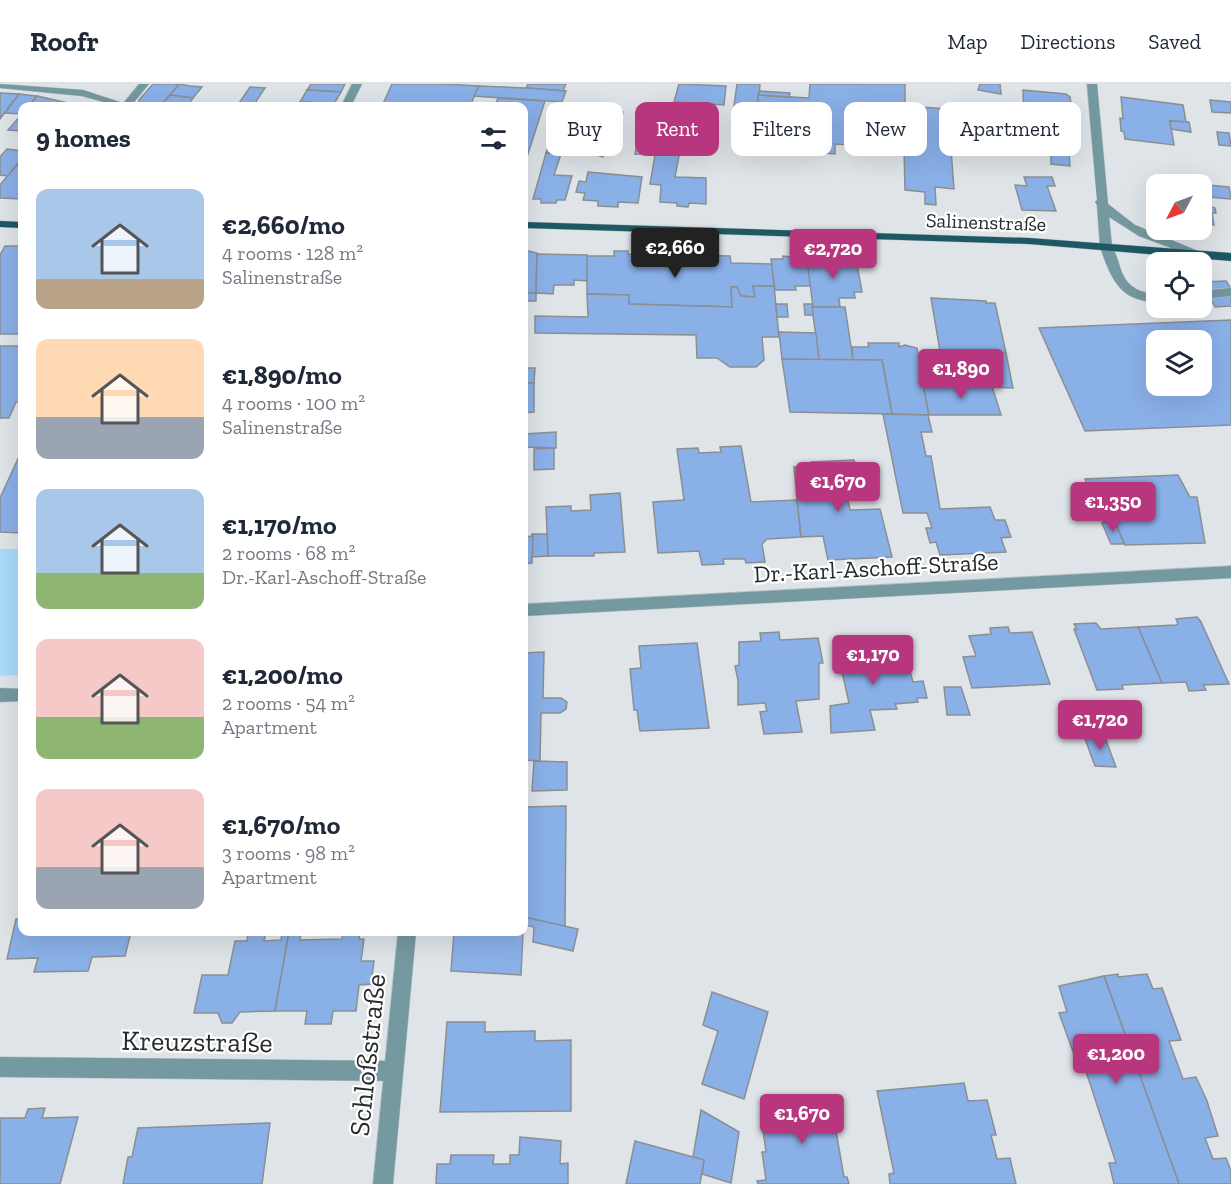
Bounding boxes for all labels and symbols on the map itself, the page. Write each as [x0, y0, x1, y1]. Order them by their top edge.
north arrow [1146, 174, 1212, 240]
street label: Salinenstraße [925, 208, 1047, 236]
pin: €2,660 [626, 228, 724, 279]
pin: €2,720 [784, 229, 882, 280]
pin: €1,890 [912, 349, 1010, 400]
pin: €1,670 [789, 462, 887, 513]
pin: €1,350 [1064, 482, 1162, 533]
street label: Dr.-Karl-Aschoff-Straße [753, 547, 999, 588]
pin: €1,170 [824, 635, 922, 686]
pin: €1,720 [1051, 700, 1149, 751]
street label: Schloßstraße [343, 972, 392, 1138]
street label: Kreuzstraße [121, 1024, 273, 1059]
pin: €1,200 [1067, 1034, 1165, 1085]
pin: €1,670 [753, 1094, 851, 1145]

